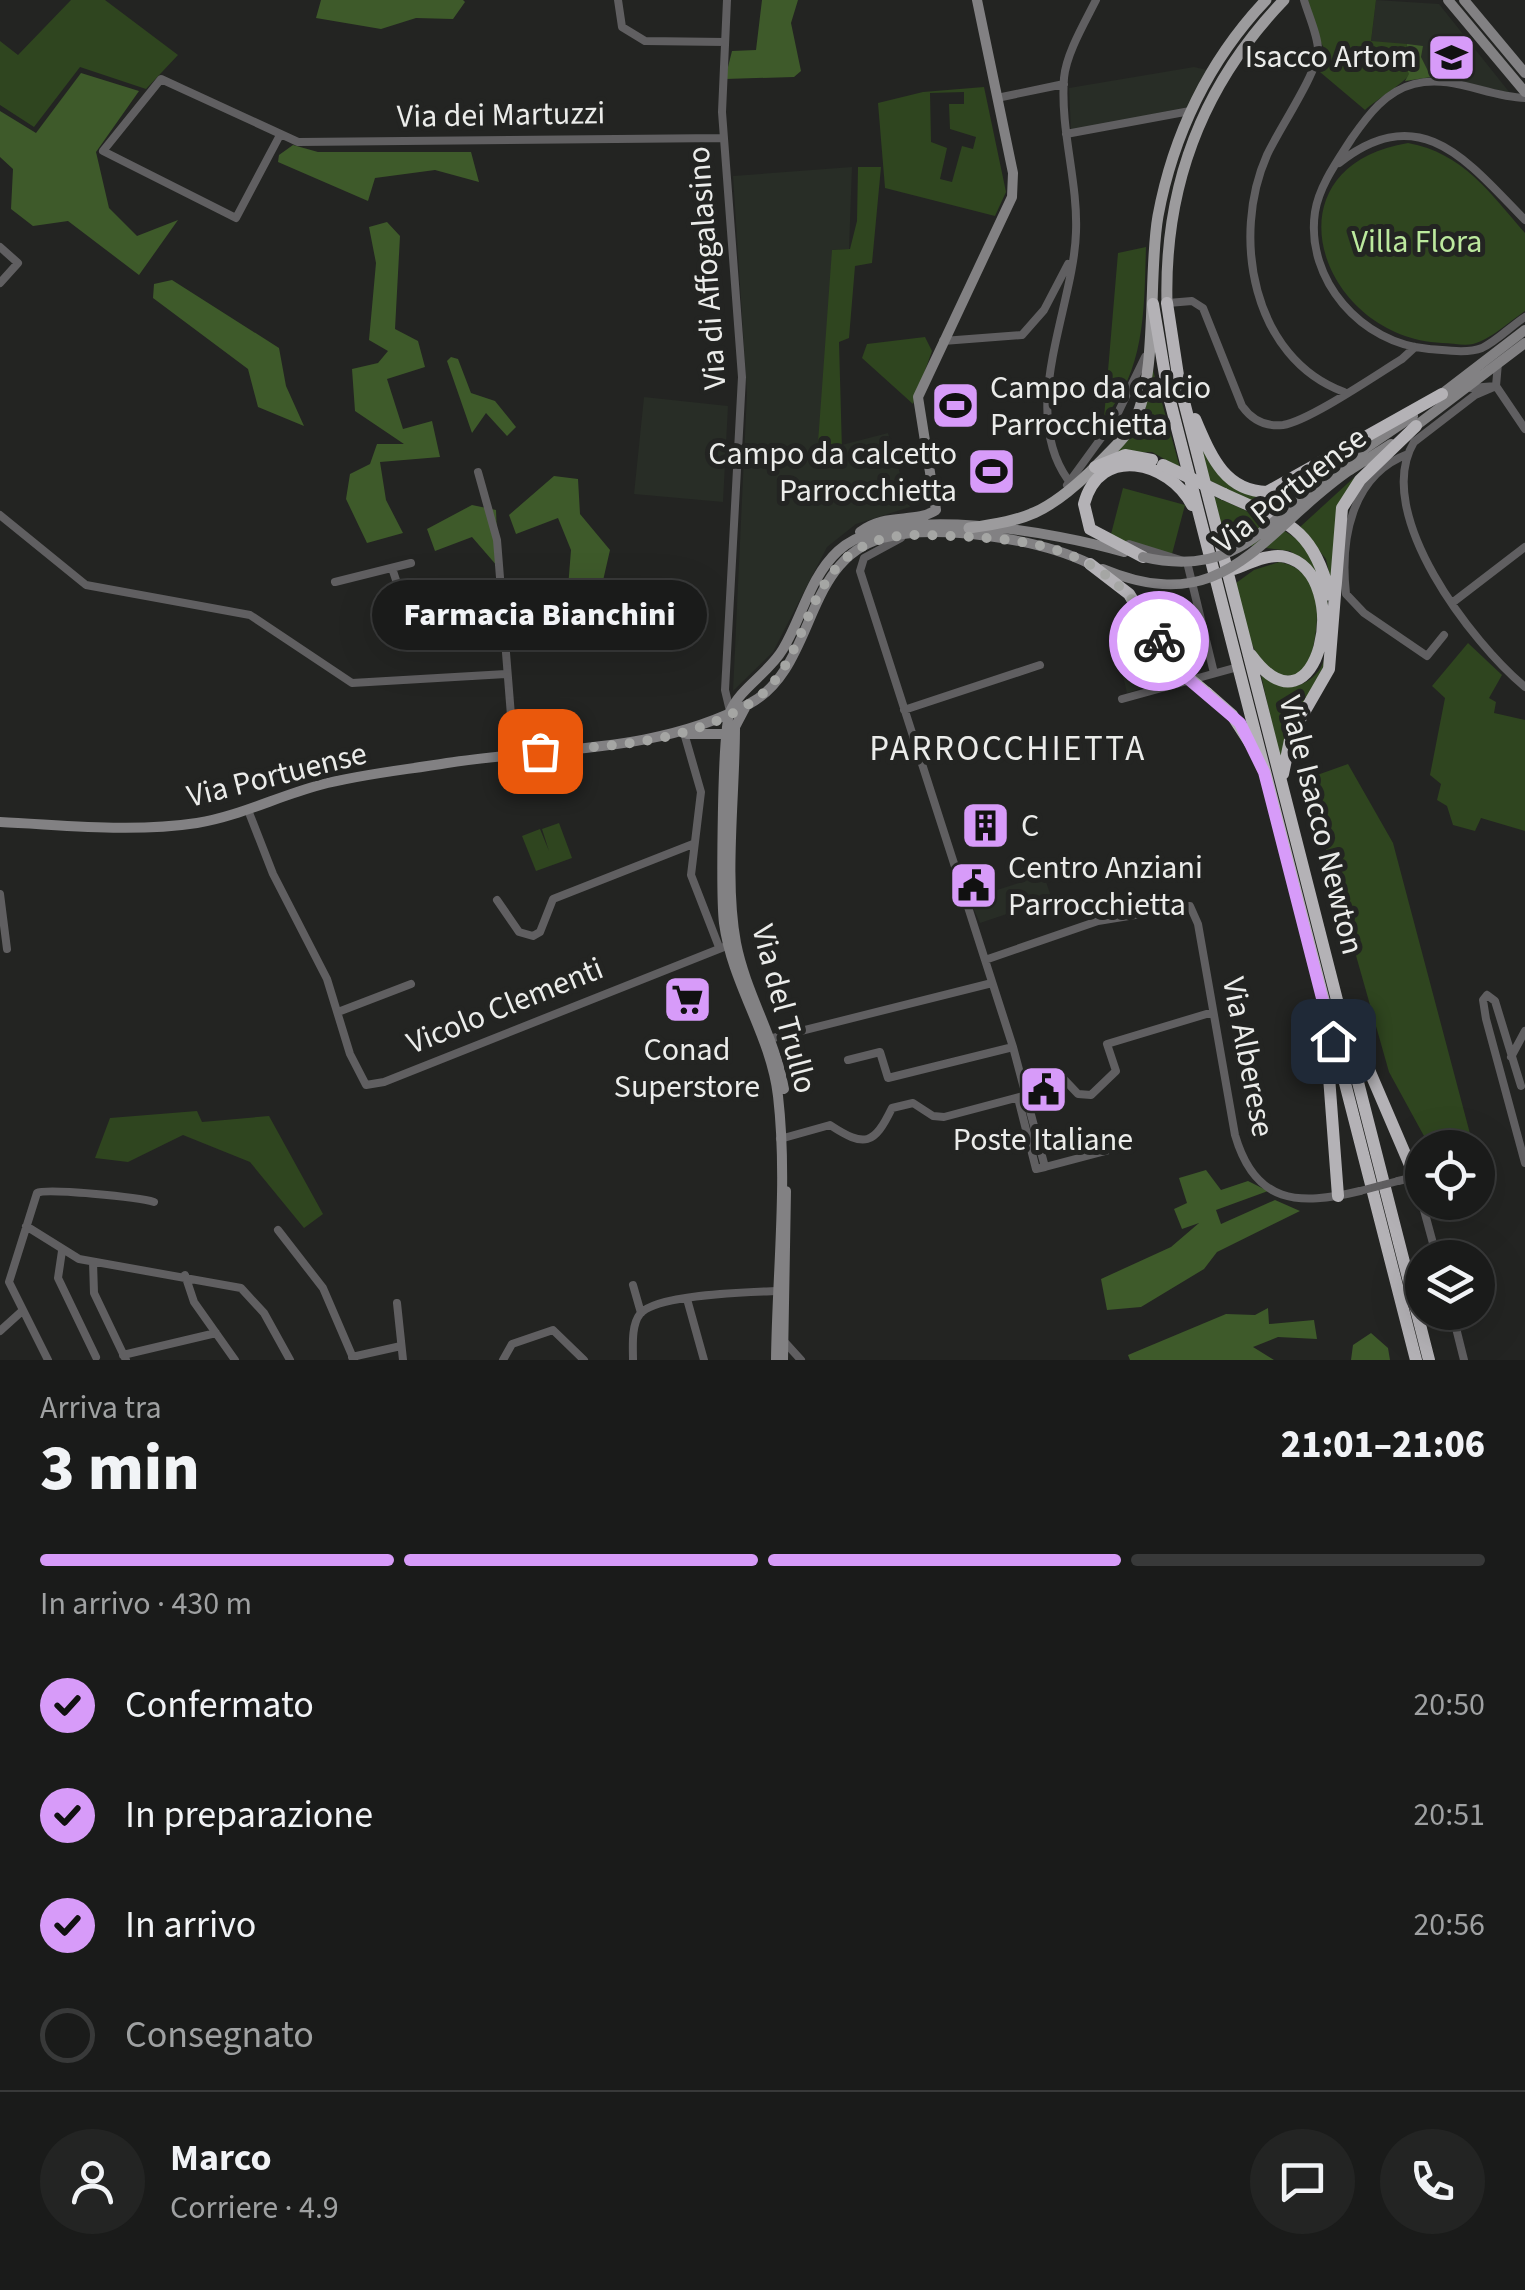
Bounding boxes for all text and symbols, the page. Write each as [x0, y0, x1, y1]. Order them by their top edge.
school or university icon: Isacco Artom [1426, 31, 1478, 83]
place label: Isacco Artom [1245, 34, 1417, 80]
street label: Via dei Martuzzi [396, 90, 606, 140]
street label: Via di Affogalasino [676, 145, 738, 391]
park label: Villa Flora [1352, 219, 1483, 265]
place label: Campo da calcio Parrocchietta [990, 365, 1211, 448]
sports icon: Campo da calcio Parrocchietta [929, 380, 981, 432]
street label: Via Portuense [1204, 415, 1376, 565]
place label: Campo da calcetto Parrocchietta [708, 431, 957, 514]
sports icon: Campo da calcetto Parrocchietta [966, 446, 1018, 498]
callout: Farmacia Bianchini [372, 581, 708, 651]
courier [1109, 591, 1209, 691]
text: Farmacia Bianchini [404, 592, 675, 638]
icon: bike [1132, 614, 1187, 669]
street label: Viale Isacco Newton [1267, 691, 1375, 959]
pin [498, 709, 583, 794]
icon: bag [513, 724, 568, 779]
district label: PARROCCHIETTA [869, 724, 1147, 774]
street label: Via Portuense [182, 730, 372, 820]
building icon: C [960, 800, 1012, 852]
place label: C [1021, 803, 1039, 849]
place label: Centro Anziani Parrocchietta [1008, 845, 1203, 928]
public building icon: Centro Anziani Parrocchietta [947, 860, 999, 912]
street label: Via del Trullo [739, 920, 829, 1098]
street label: Vicolo Clementi [400, 946, 610, 1066]
street label: Via Alberese [1210, 973, 1286, 1141]
supermarket icon: Conad Superstore [661, 974, 713, 1026]
pin [1291, 999, 1376, 1084]
icon: home [1306, 1014, 1361, 1069]
place label: Conad Superstore [614, 1027, 760, 1110]
public building icon: Poste Italiane [1017, 1064, 1069, 1116]
place label: Poste Italiane [953, 1117, 1133, 1163]
map controls [1405, 1130, 1495, 1330]
button: locate [1405, 1130, 1495, 1220]
button: layers [1405, 1240, 1495, 1330]
text: Arriva tra [40, 1385, 162, 1431]
text: 21:01–21:06 [1281, 1418, 1485, 1472]
text: 3 min [40, 1422, 200, 1515]
text: In arrivo · 430 m [40, 1581, 252, 1627]
icon: check [40, 1678, 95, 1733]
text: Confermato [125, 1678, 314, 1732]
text: 20:50 [1413, 1682, 1485, 1728]
icon: check [40, 1788, 95, 1843]
text: In preparazione [125, 1788, 373, 1842]
text: 20:51 [1413, 1792, 1485, 1838]
icon: check [40, 1898, 95, 1953]
text: In arrivo [125, 1898, 256, 1952]
text: 20:56 [1413, 1902, 1485, 1948]
text: Consegnato [125, 2008, 314, 2062]
button: person [40, 2129, 145, 2234]
button: chat [1250, 2129, 1355, 2234]
button: phone [1380, 2129, 1485, 2234]
text: Marco [170, 2131, 272, 2185]
text: Corriere · 4.9 [170, 2185, 339, 2231]

